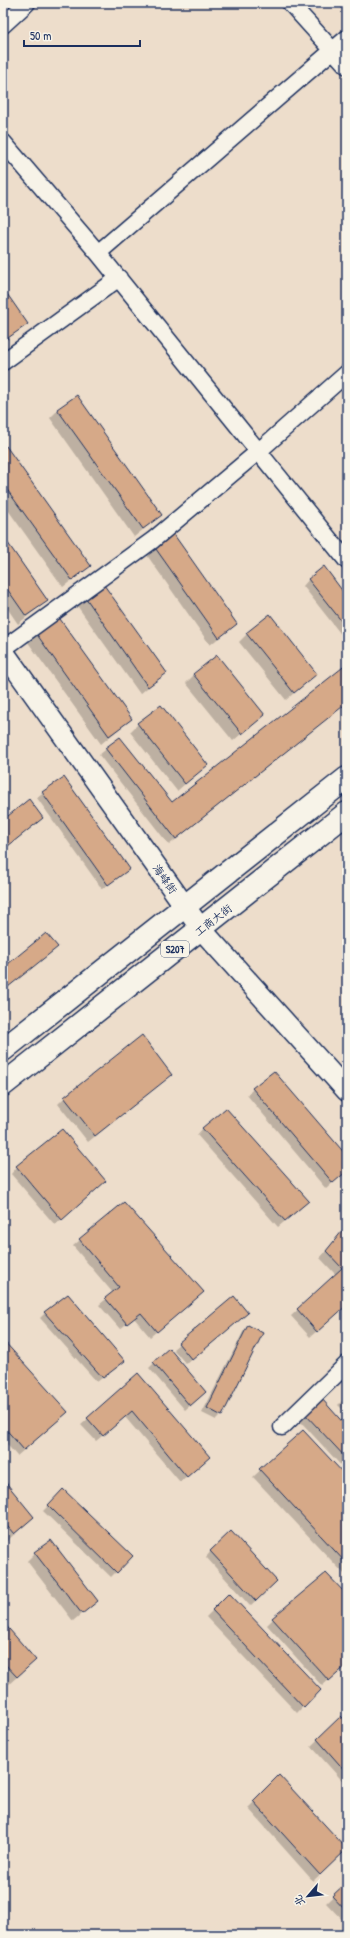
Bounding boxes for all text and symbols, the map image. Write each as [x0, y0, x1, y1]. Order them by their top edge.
scale bar [24, 22, 140, 48]
text: 50 m [30, 27, 51, 44]
street label: 海峰街 [150, 861, 181, 897]
street label: 工商大街 [191, 900, 235, 939]
road number: S207 [161, 941, 189, 957]
north arrow [288, 1876, 328, 1916]
text: 北 [290, 1893, 308, 1909]

